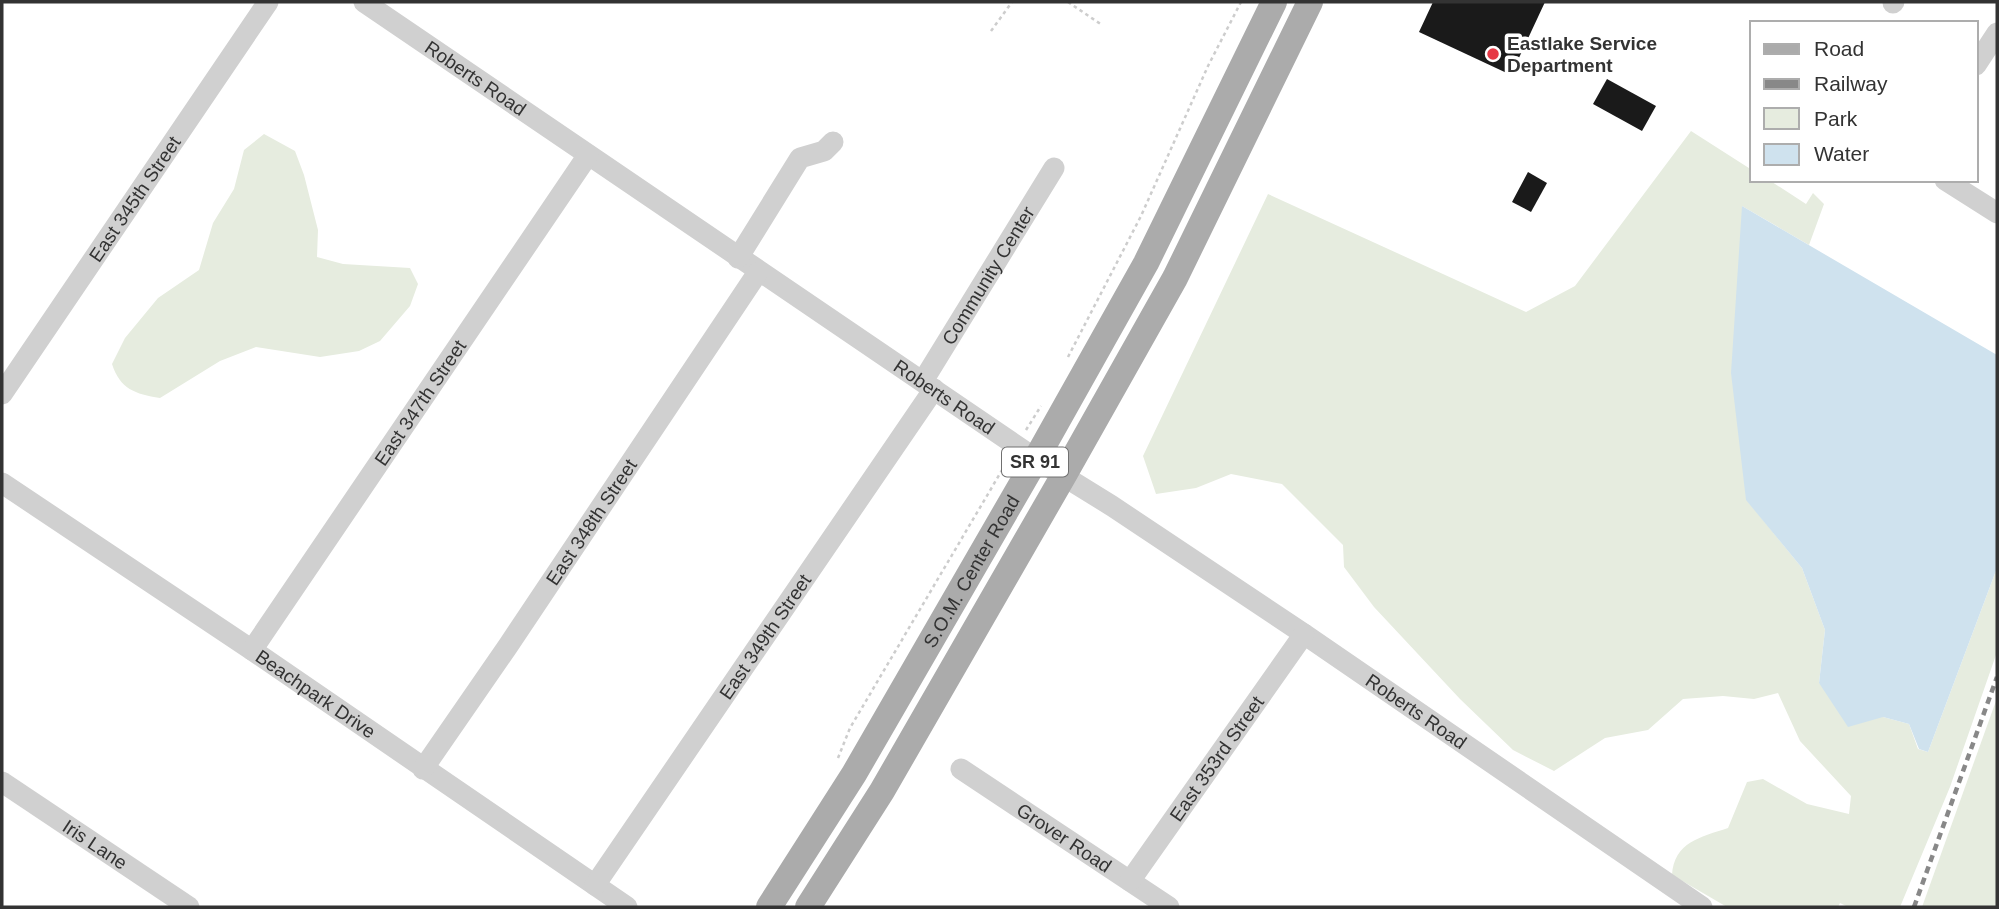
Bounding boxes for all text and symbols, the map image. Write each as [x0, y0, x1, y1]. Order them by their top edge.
legend [1750, 21, 1978, 182]
place label: Eastlake Service Department [1507, 33, 1657, 76]
street label: Roberts Road [421, 36, 530, 120]
text: Road [1814, 37, 1864, 60]
marker: Eastlake Service Department [1485, 46, 1501, 62]
text: Railway [1814, 72, 1888, 95]
text: Park [1814, 107, 1858, 130]
street label: East 345th Street [85, 131, 185, 265]
text: Water [1814, 142, 1869, 165]
street label: Community Center [937, 202, 1039, 348]
street label: East 347th Street [370, 335, 470, 469]
street label: Roberts Road [890, 355, 999, 438]
road number: SR 91 [1002, 448, 1068, 476]
street label: East 348th Street [542, 454, 641, 589]
street label: S.O.M. Center Road [919, 491, 1023, 651]
street label: East 349th Street [715, 569, 815, 703]
street label: Beachpark Drive [252, 645, 380, 742]
street label: Roberts Road [1362, 669, 1471, 753]
street label: East 353rd Street [1165, 691, 1268, 825]
street label: Grover Road [1013, 799, 1115, 876]
street label: Iris Lane [59, 815, 131, 873]

